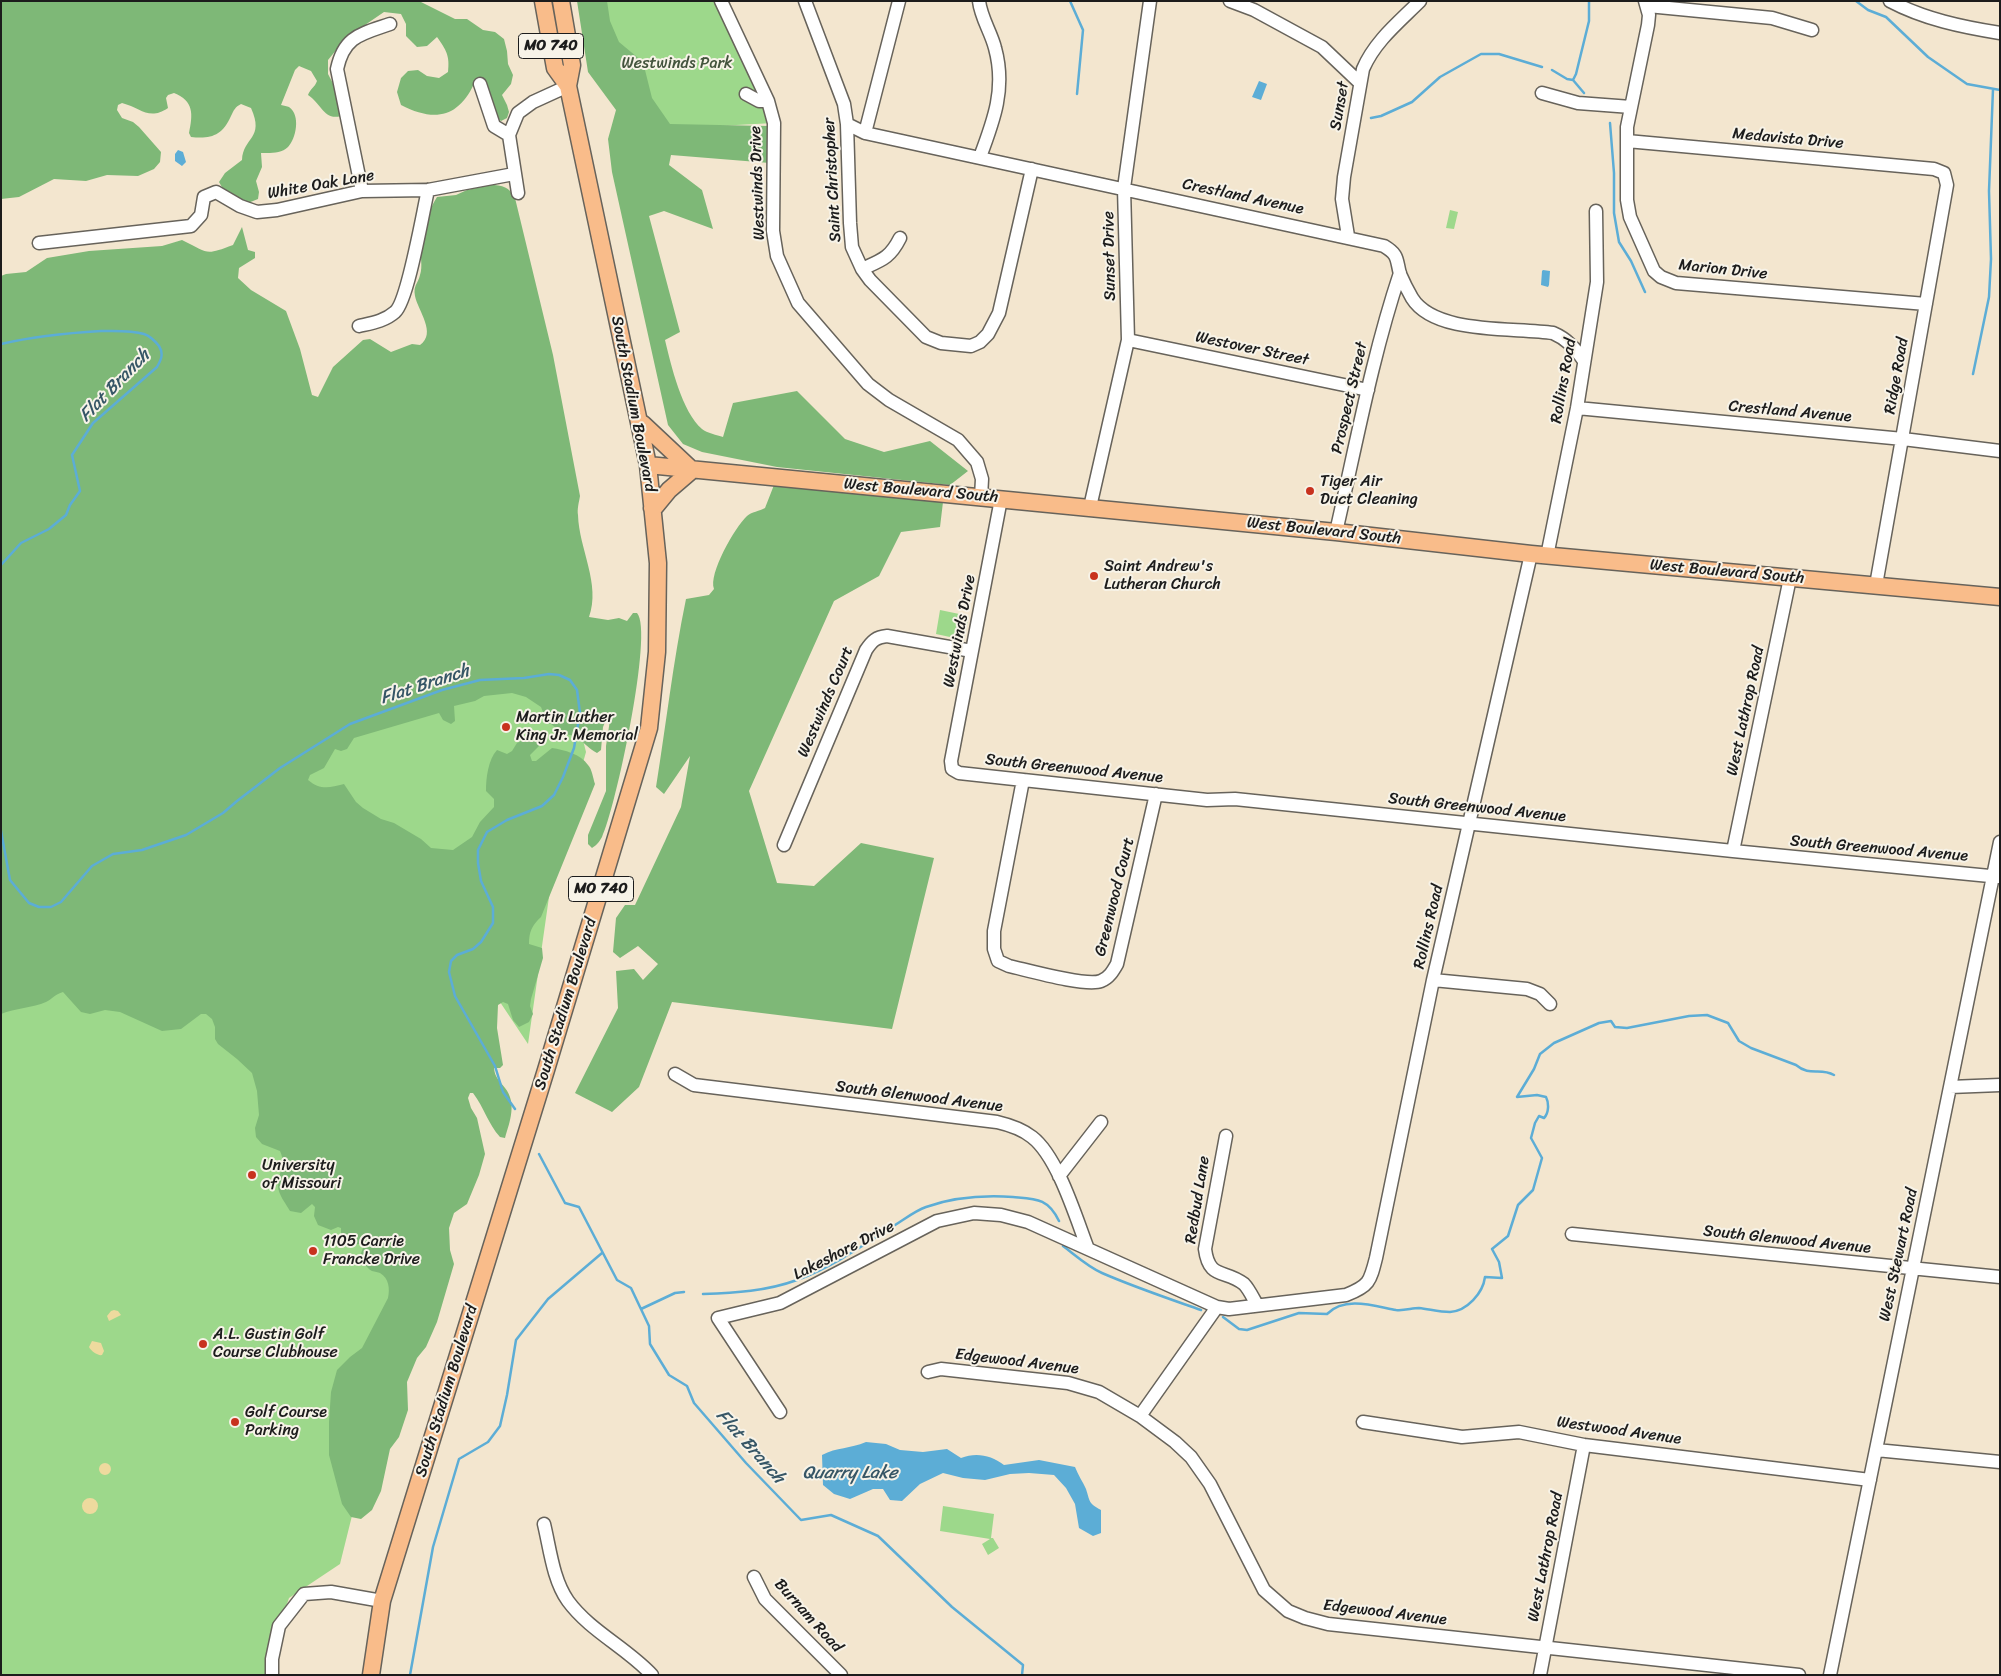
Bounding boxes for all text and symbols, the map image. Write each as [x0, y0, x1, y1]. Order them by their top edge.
road number: MO 740 [518, 34, 584, 58]
park label: Westwinds Park [622, 54, 732, 74]
street label: Sunset [1326, 80, 1354, 132]
street label: Saint Christopher [820, 117, 846, 243]
street label: Medavista Drive [1732, 125, 1844, 153]
street label: Westwinds Drive [746, 126, 770, 240]
street label: White Oak Lane [266, 166, 376, 204]
street label: Crestland Avenue [1181, 175, 1305, 219]
street label: Sunset Drive [1100, 211, 1120, 301]
street label: Marion Drive [1678, 256, 1768, 284]
street label: South Stadium Boulevard [607, 314, 659, 494]
street label: Westover Street [1194, 328, 1310, 370]
street label: Ridge Road [1881, 336, 1913, 416]
street label: Rollins Road [1547, 337, 1581, 425]
street label: Prospect Street [1328, 340, 1372, 456]
water label: Flat Branch [75, 345, 155, 427]
street label: Crestland Avenue [1728, 397, 1852, 427]
place label: Tiger Air Duct Cleaning [1320, 472, 1418, 510]
street label: West Boulevard South [843, 475, 999, 507]
marker: Tiger Air Duct Cleaning [1304, 485, 1316, 497]
street label: West Boulevard South [1246, 513, 1402, 549]
street label: West Boulevard South [1649, 556, 1805, 588]
place label: Saint Andrew's Lutheran Church [1104, 557, 1221, 595]
marker: Saint Andrew's Lutheran Church [1088, 570, 1100, 582]
street label: Westwinds Drive [940, 573, 980, 689]
street label: Westwinds Court [794, 644, 858, 760]
street label: West Lathrop Road [1723, 645, 1769, 777]
water label: Flat Branch [378, 660, 472, 710]
place label: Martin Luther King Jr. Memorial [516, 708, 638, 746]
marker: Martin Luther King Jr. Memorial [500, 721, 512, 733]
street label: South Greenwood Avenue [984, 750, 1164, 788]
street label: South Greenwood Avenue [1387, 789, 1567, 827]
street label: South Greenwood Avenue [1789, 832, 1969, 866]
street label: Greenwood Court [1091, 836, 1139, 958]
road number: MO 740 [568, 876, 634, 902]
street label: Rollins Road [1410, 883, 1448, 971]
street label: South Stadium Boulevard [531, 916, 601, 1092]
street label: South Glenwood Avenue [834, 1077, 1004, 1117]
street label: Redbud Lane [1182, 1155, 1214, 1245]
place label: University of Missouri [262, 1156, 341, 1194]
marker: University of Missouri [246, 1169, 258, 1181]
street label: West Stewart Road [1876, 1187, 1922, 1323]
street label: Lakeshore Drive [790, 1217, 898, 1285]
street label: South Glenwood Avenue [1702, 1222, 1872, 1258]
place label: 1105 Carrie Francke Drive [323, 1232, 420, 1270]
marker: 1105 Carrie Francke Drive [307, 1245, 319, 1257]
street label: South Stadium Boulevard [412, 1303, 482, 1479]
place label: A.L. Gustin Golf Course Clubhouse [213, 1325, 338, 1363]
marker: A.L. Gustin Golf Course Clubhouse [197, 1338, 209, 1350]
street label: Edgewood Avenue [954, 1345, 1080, 1379]
place label: Golf Course Parking [245, 1403, 327, 1441]
water label: Flat Branch [711, 1405, 789, 1489]
street label: Westwood Avenue [1555, 1413, 1683, 1449]
marker: Golf Course Parking [229, 1416, 241, 1428]
water label: Quarry Lake [802, 1462, 898, 1484]
street label: West Lathrop Road [1524, 1491, 1568, 1623]
street label: Burnam Road [770, 1575, 846, 1657]
street label: Edgewood Avenue [1322, 1596, 1448, 1630]

